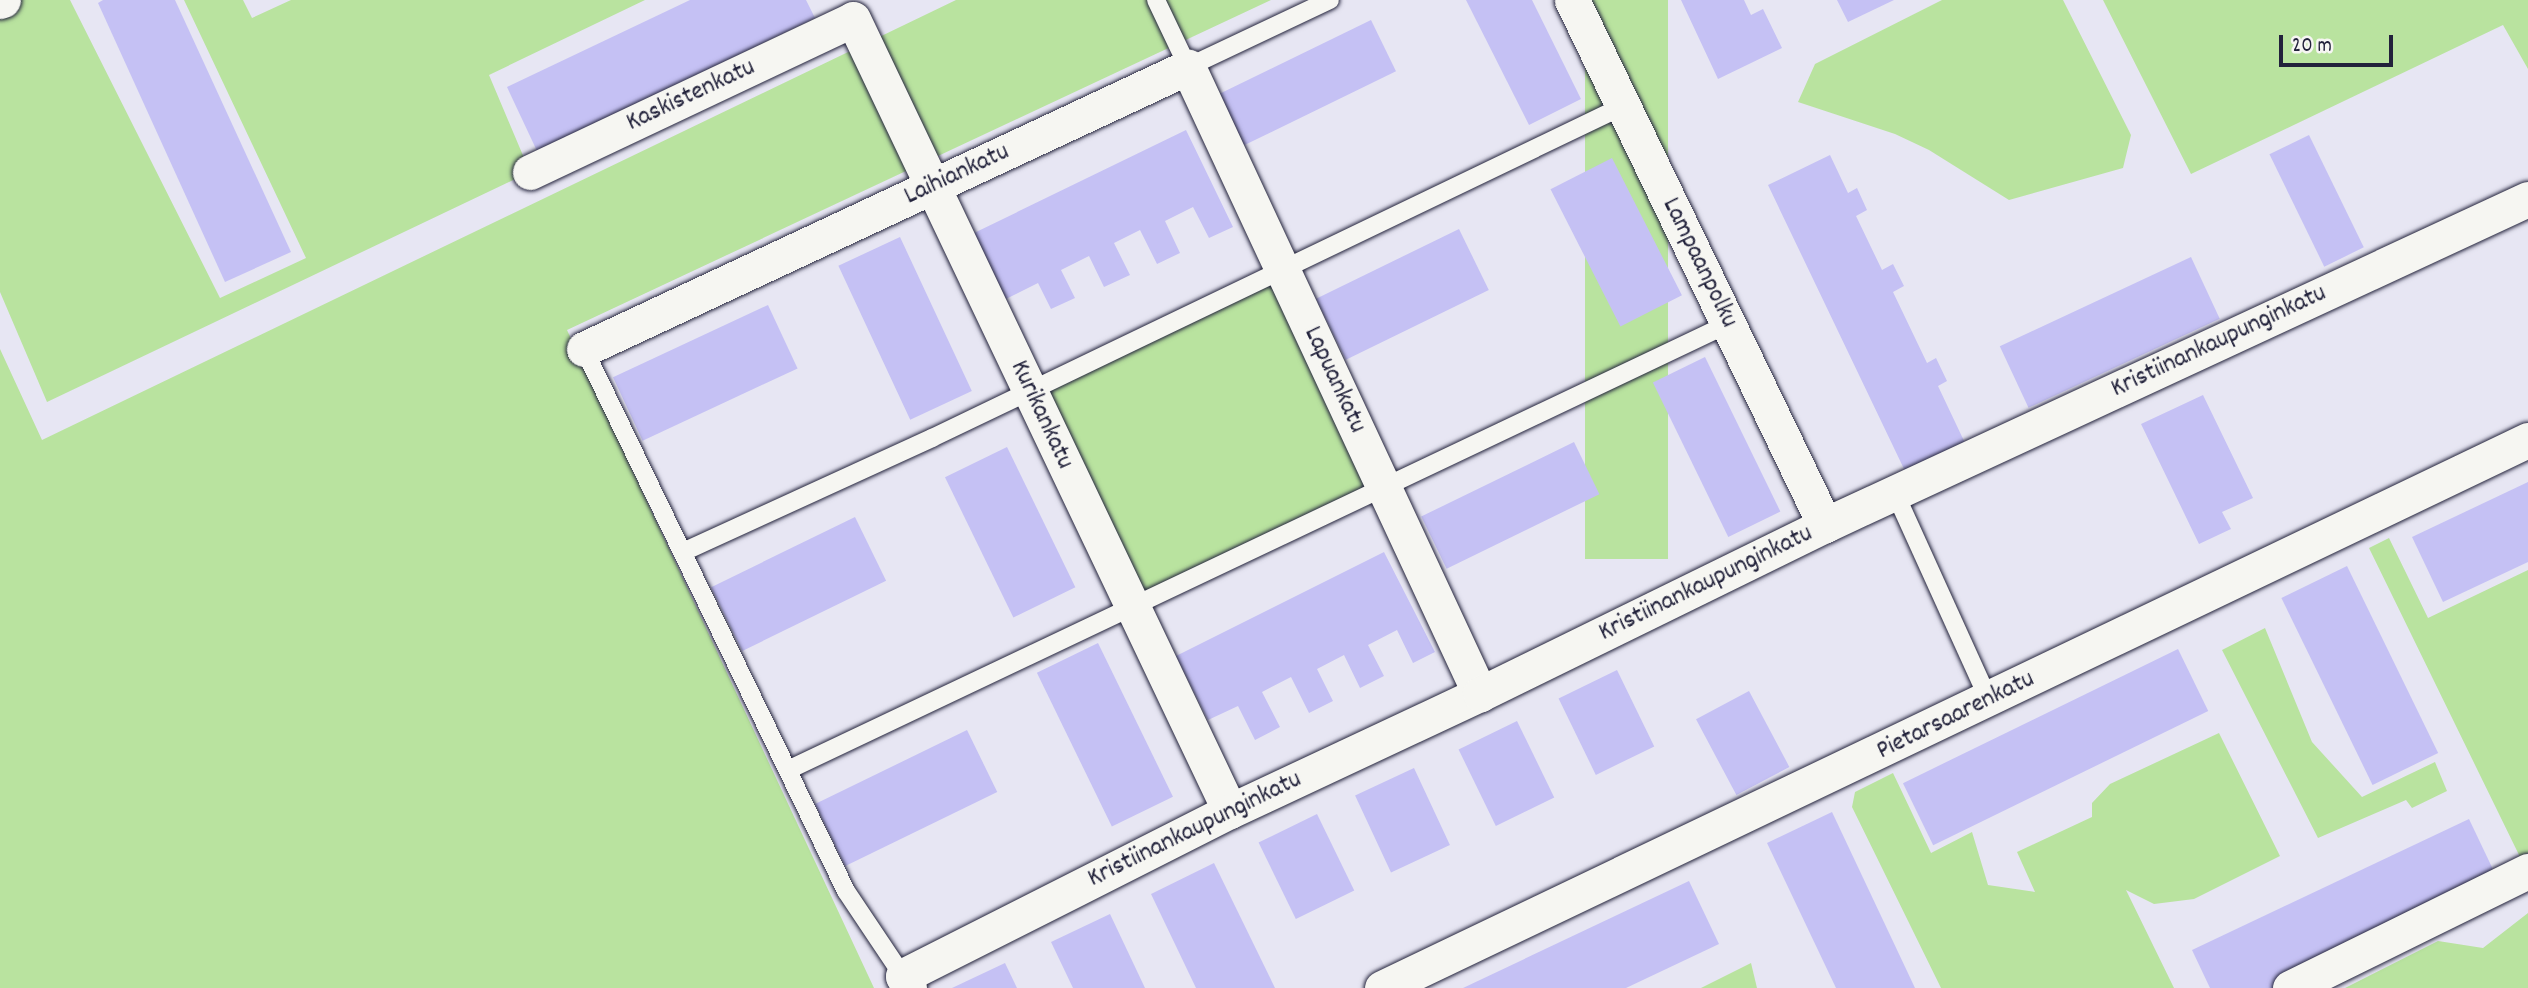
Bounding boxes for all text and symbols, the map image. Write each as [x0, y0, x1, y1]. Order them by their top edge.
scale bar [2283, 21, 2397, 65]
text: 20 m [2292, 32, 2332, 62]
street label: Kaskistenkatu [622, 53, 760, 139]
street label: Laihiankatu [900, 137, 1014, 213]
street label: Lampaanpolku [1654, 193, 1744, 333]
street label: Kristiinankaupunginkatu [2106, 278, 2332, 406]
street label: Lapuankatu [1296, 322, 1372, 438]
street label: Kurikankatu [1002, 356, 1080, 474]
street label: Kristiinankaupunginkatu [1594, 519, 1818, 649]
street label: Pietarsaarenkatu [1872, 664, 2040, 768]
street label: Kristiinankaupunginkatu [1083, 765, 1307, 895]

